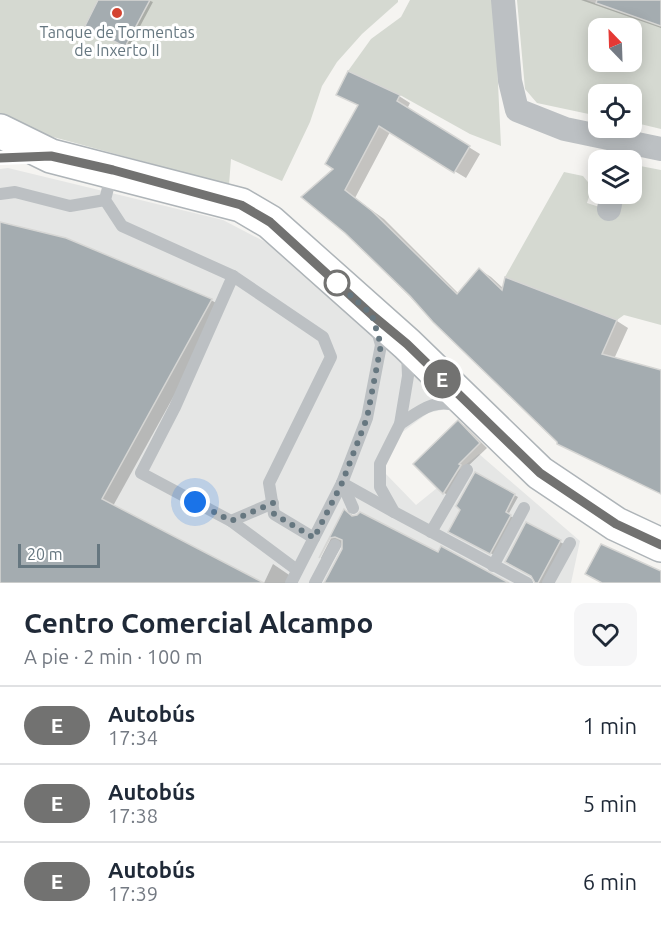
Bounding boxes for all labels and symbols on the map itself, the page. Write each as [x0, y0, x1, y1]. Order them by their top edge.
marker: Tanque de Tormentas de Inxerto II [110, 6, 124, 20]
north arrow [588, 18, 642, 72]
place label: Tanque de Tormentas de Inxerto II [39, 23, 195, 59]
unlabelled marker [324, 270, 350, 296]
line badge: E [422, 360, 462, 398]
your location [180, 487, 210, 517]
scale bar [18, 541, 100, 568]

